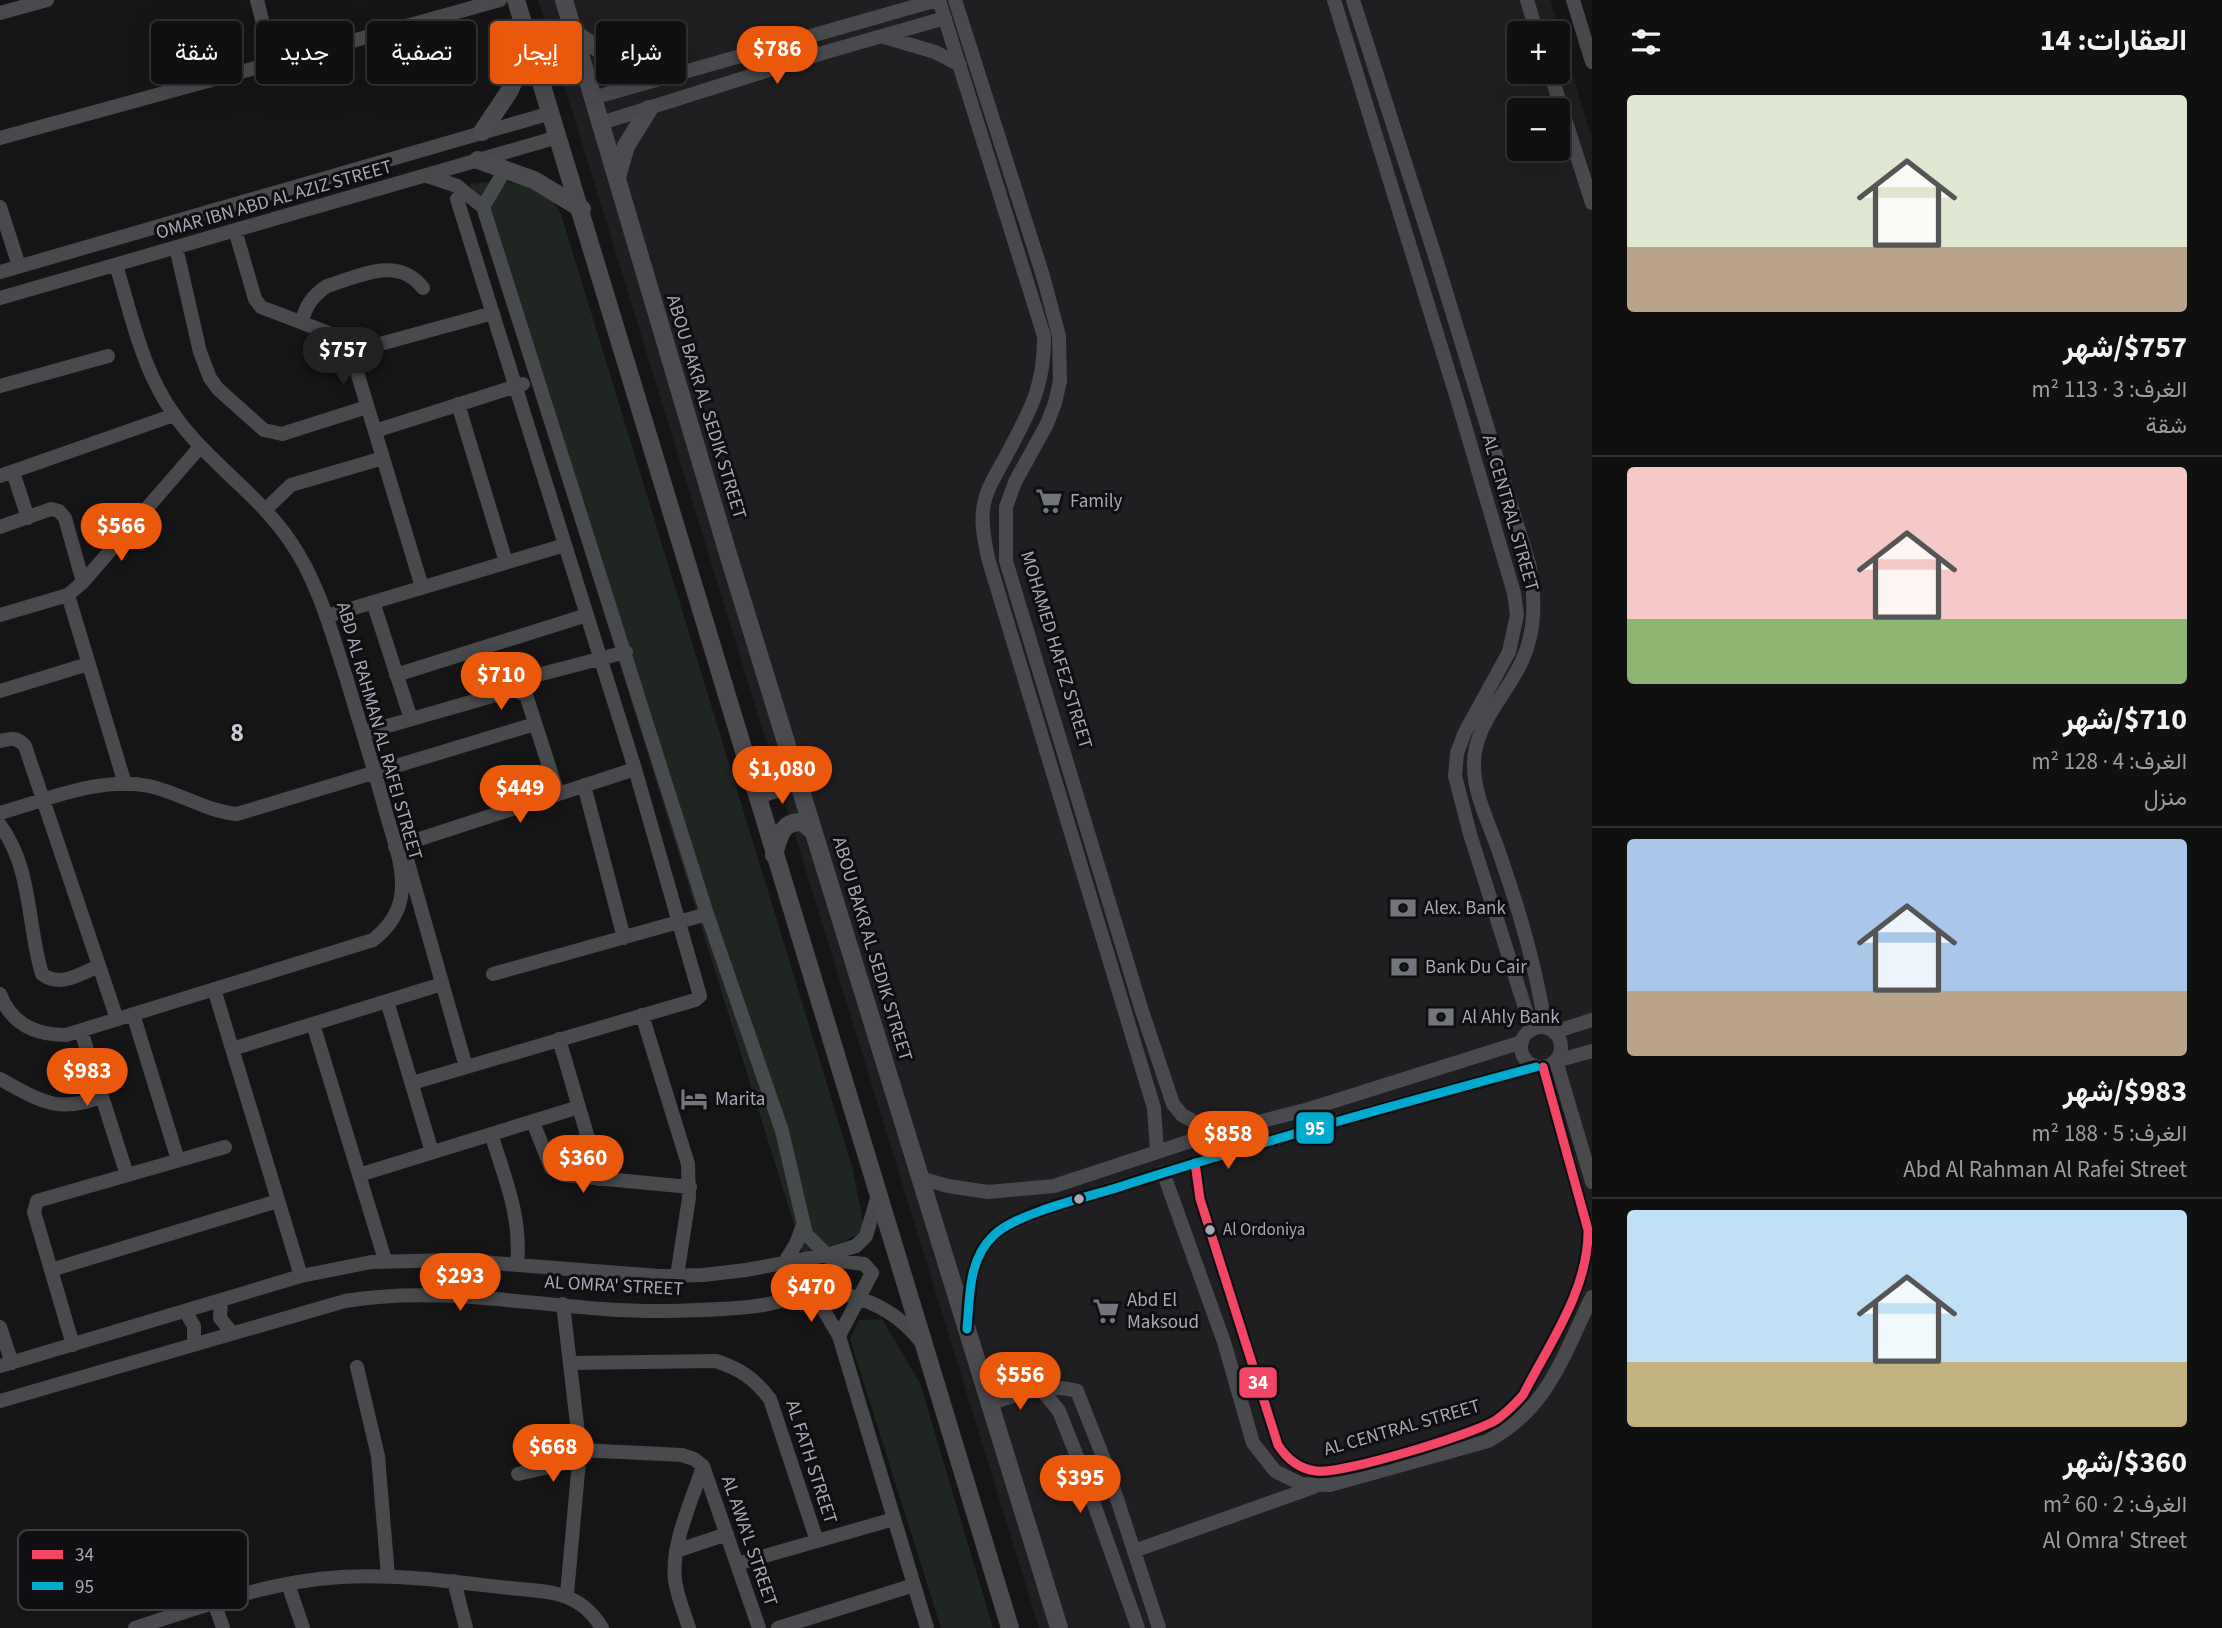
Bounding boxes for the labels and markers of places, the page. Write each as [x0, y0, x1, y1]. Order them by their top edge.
pin: $786 [736, 27, 818, 86]
pin: $757 [302, 328, 384, 387]
supermarket icon: Family [1034, 486, 1064, 516]
place label: Family [1070, 488, 1123, 515]
pin: $566 [80, 504, 162, 563]
pin: $710 [460, 652, 542, 712]
pin: $1,080 [725, 746, 839, 806]
pin: $449 [479, 766, 561, 825]
bank icon: Alex. Bank [1388, 893, 1418, 923]
place label: Alex. Bank [1424, 895, 1506, 922]
bank icon: Bank Du Cair [1389, 952, 1419, 982]
place label: Bank Du Cair [1425, 954, 1527, 981]
bank icon: Al Ahly Bank [1426, 1002, 1456, 1032]
place label: Al Ahly Bank [1462, 1004, 1560, 1031]
pin: $983 [46, 1048, 128, 1108]
hotel icon: Marita [679, 1084, 709, 1114]
place label: Marita [715, 1086, 765, 1113]
pin: $858 [1187, 1112, 1269, 1171]
pin: $360 [542, 1136, 624, 1195]
unlabelled marker [1072, 1192, 1086, 1206]
place label: Al Ordoniya [1223, 1218, 1305, 1242]
marker: Al Ordoniya [1203, 1223, 1217, 1237]
pin: $293 [419, 1254, 501, 1313]
pin: $470 [770, 1264, 852, 1324]
place label: Abd El Maksoud [1127, 1287, 1199, 1336]
supermarket icon: Abd El Maksoud [1091, 1296, 1121, 1326]
pin: $556 [979, 1352, 1061, 1412]
pin: $668 [512, 1424, 594, 1484]
pin: $395 [1039, 1456, 1121, 1515]

